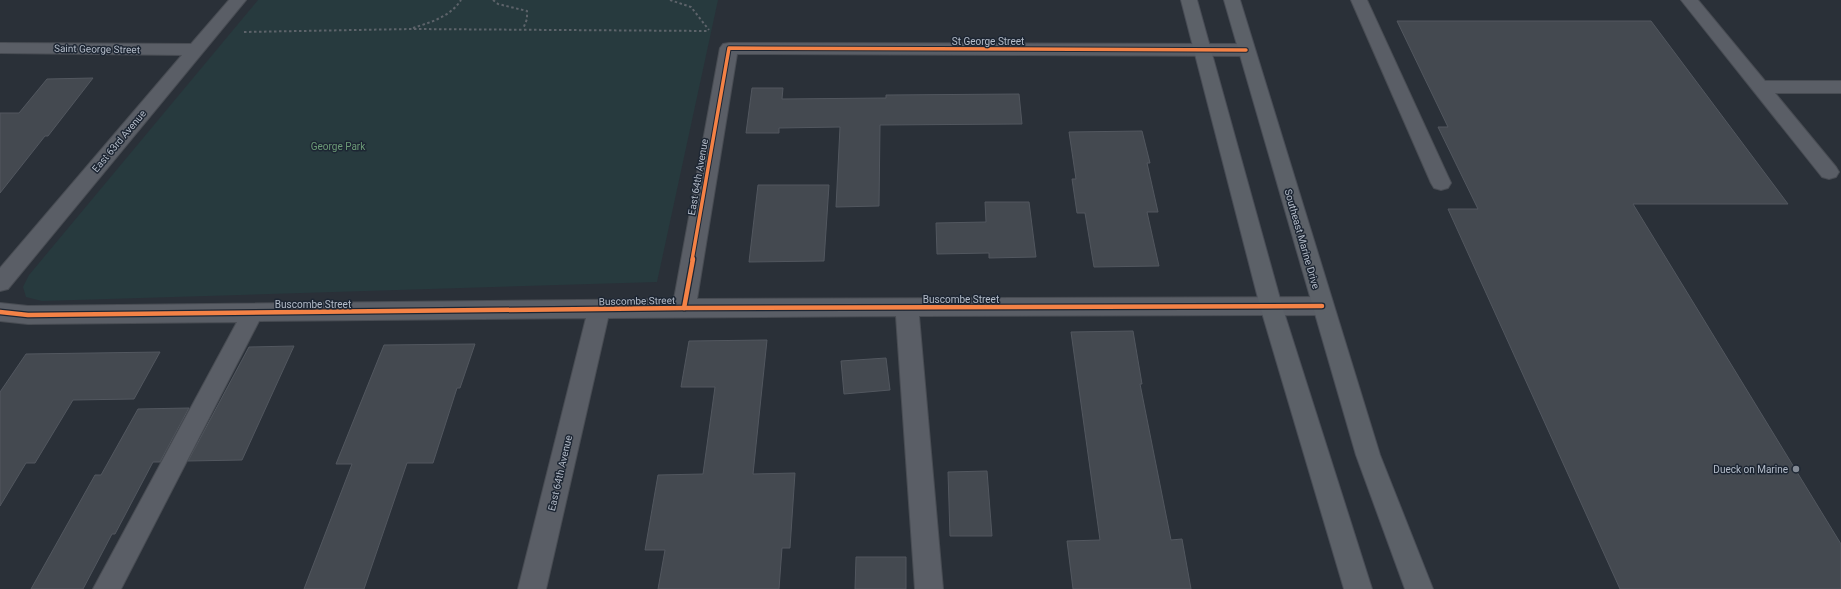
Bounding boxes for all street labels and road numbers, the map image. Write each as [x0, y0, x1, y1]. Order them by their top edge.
street label: St George Street [952, 36, 1024, 47]
street label: Saint George Street [54, 43, 140, 55]
street label: East 63rd Avenue [90, 108, 148, 174]
street label: East 64th Avenue [686, 138, 710, 216]
street label: Southeast Marine Drive [1282, 188, 1322, 290]
street label: Buscombe Street [923, 294, 999, 305]
street label: Buscombe Street [599, 295, 675, 307]
street label: Buscombe Street [275, 299, 351, 310]
street label: East 64th Avenue [546, 434, 574, 512]

